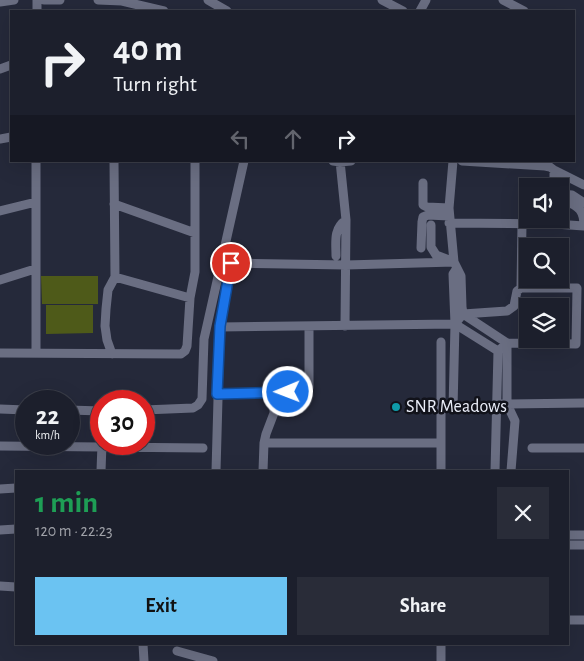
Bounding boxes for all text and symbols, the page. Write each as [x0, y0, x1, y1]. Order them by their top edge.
icon: right [30, 30, 95, 95]
text: 40 m [113, 32, 182, 67]
text: Turn right [113, 73, 197, 95]
icon: left [226, 125, 254, 153]
icon: ahead [279, 125, 307, 153]
icon: right [332, 125, 360, 153]
map controls [519, 178, 569, 348]
button: sound [519, 178, 569, 228]
button: search [519, 238, 569, 288]
pin [210, 242, 252, 284]
icon: arrive [217, 249, 245, 277]
button: layers [519, 298, 569, 348]
position arrow [261, 365, 313, 417]
speed limit sign: 30 [90, 390, 155, 455]
place label: SNR Meadows [406, 398, 507, 416]
marker: SNR Meadows [390, 401, 402, 413]
text: 22 [36, 404, 59, 429]
text: km/h [35, 429, 60, 441]
button: close [497, 487, 549, 539]
text: 1 min [35, 488, 98, 518]
text: 120 m · 22:23 [35, 523, 113, 539]
button: Exit [35, 577, 287, 635]
button: Share [297, 577, 549, 635]

